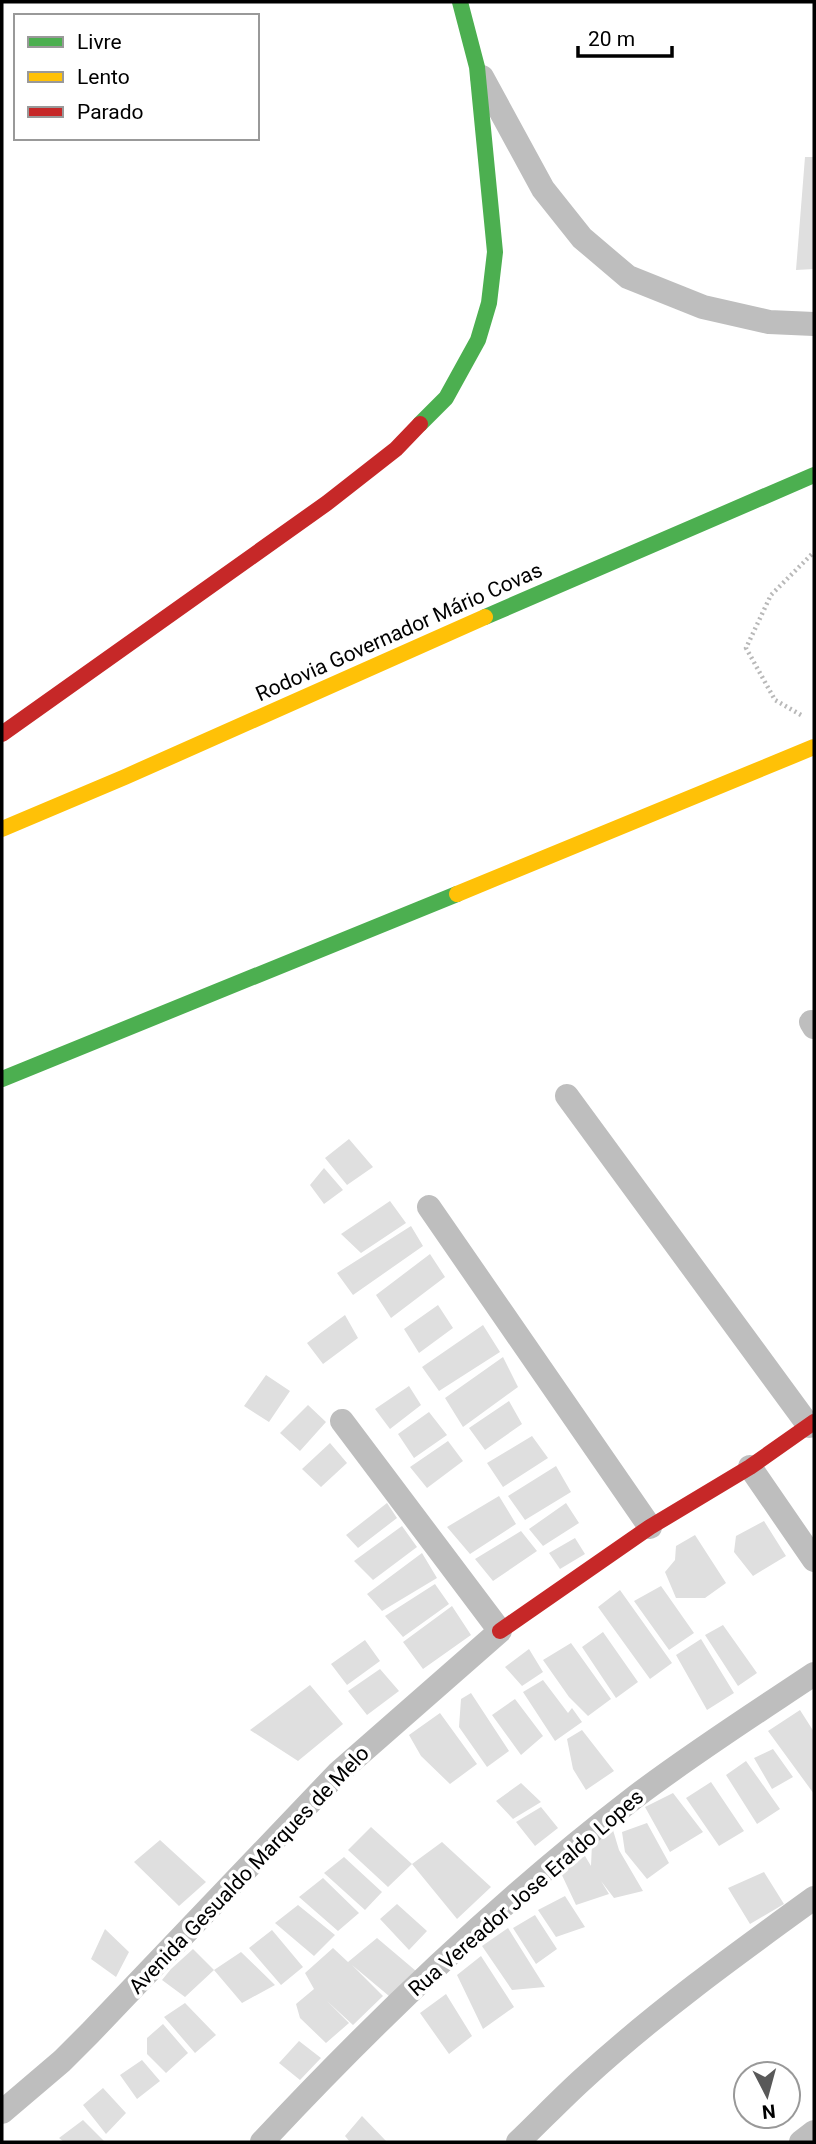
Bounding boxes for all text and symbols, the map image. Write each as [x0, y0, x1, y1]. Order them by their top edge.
legend [14, 14, 259, 140]
scale bar [578, 14, 672, 58]
text: 20 m [588, 27, 635, 51]
text: Livre [77, 30, 122, 54]
text: Lento [77, 65, 130, 89]
text: Parado [77, 100, 144, 124]
street label: Rodovia Governador Mário Covas [252, 558, 546, 706]
street label: Avenida Gesualdo Marques de Melo [124, 1741, 374, 1999]
street label: Rua Vereador Jose Eraldo Lopes [404, 1785, 648, 2001]
north arrow [732, 2060, 802, 2130]
text: N [761, 2099, 777, 2124]

